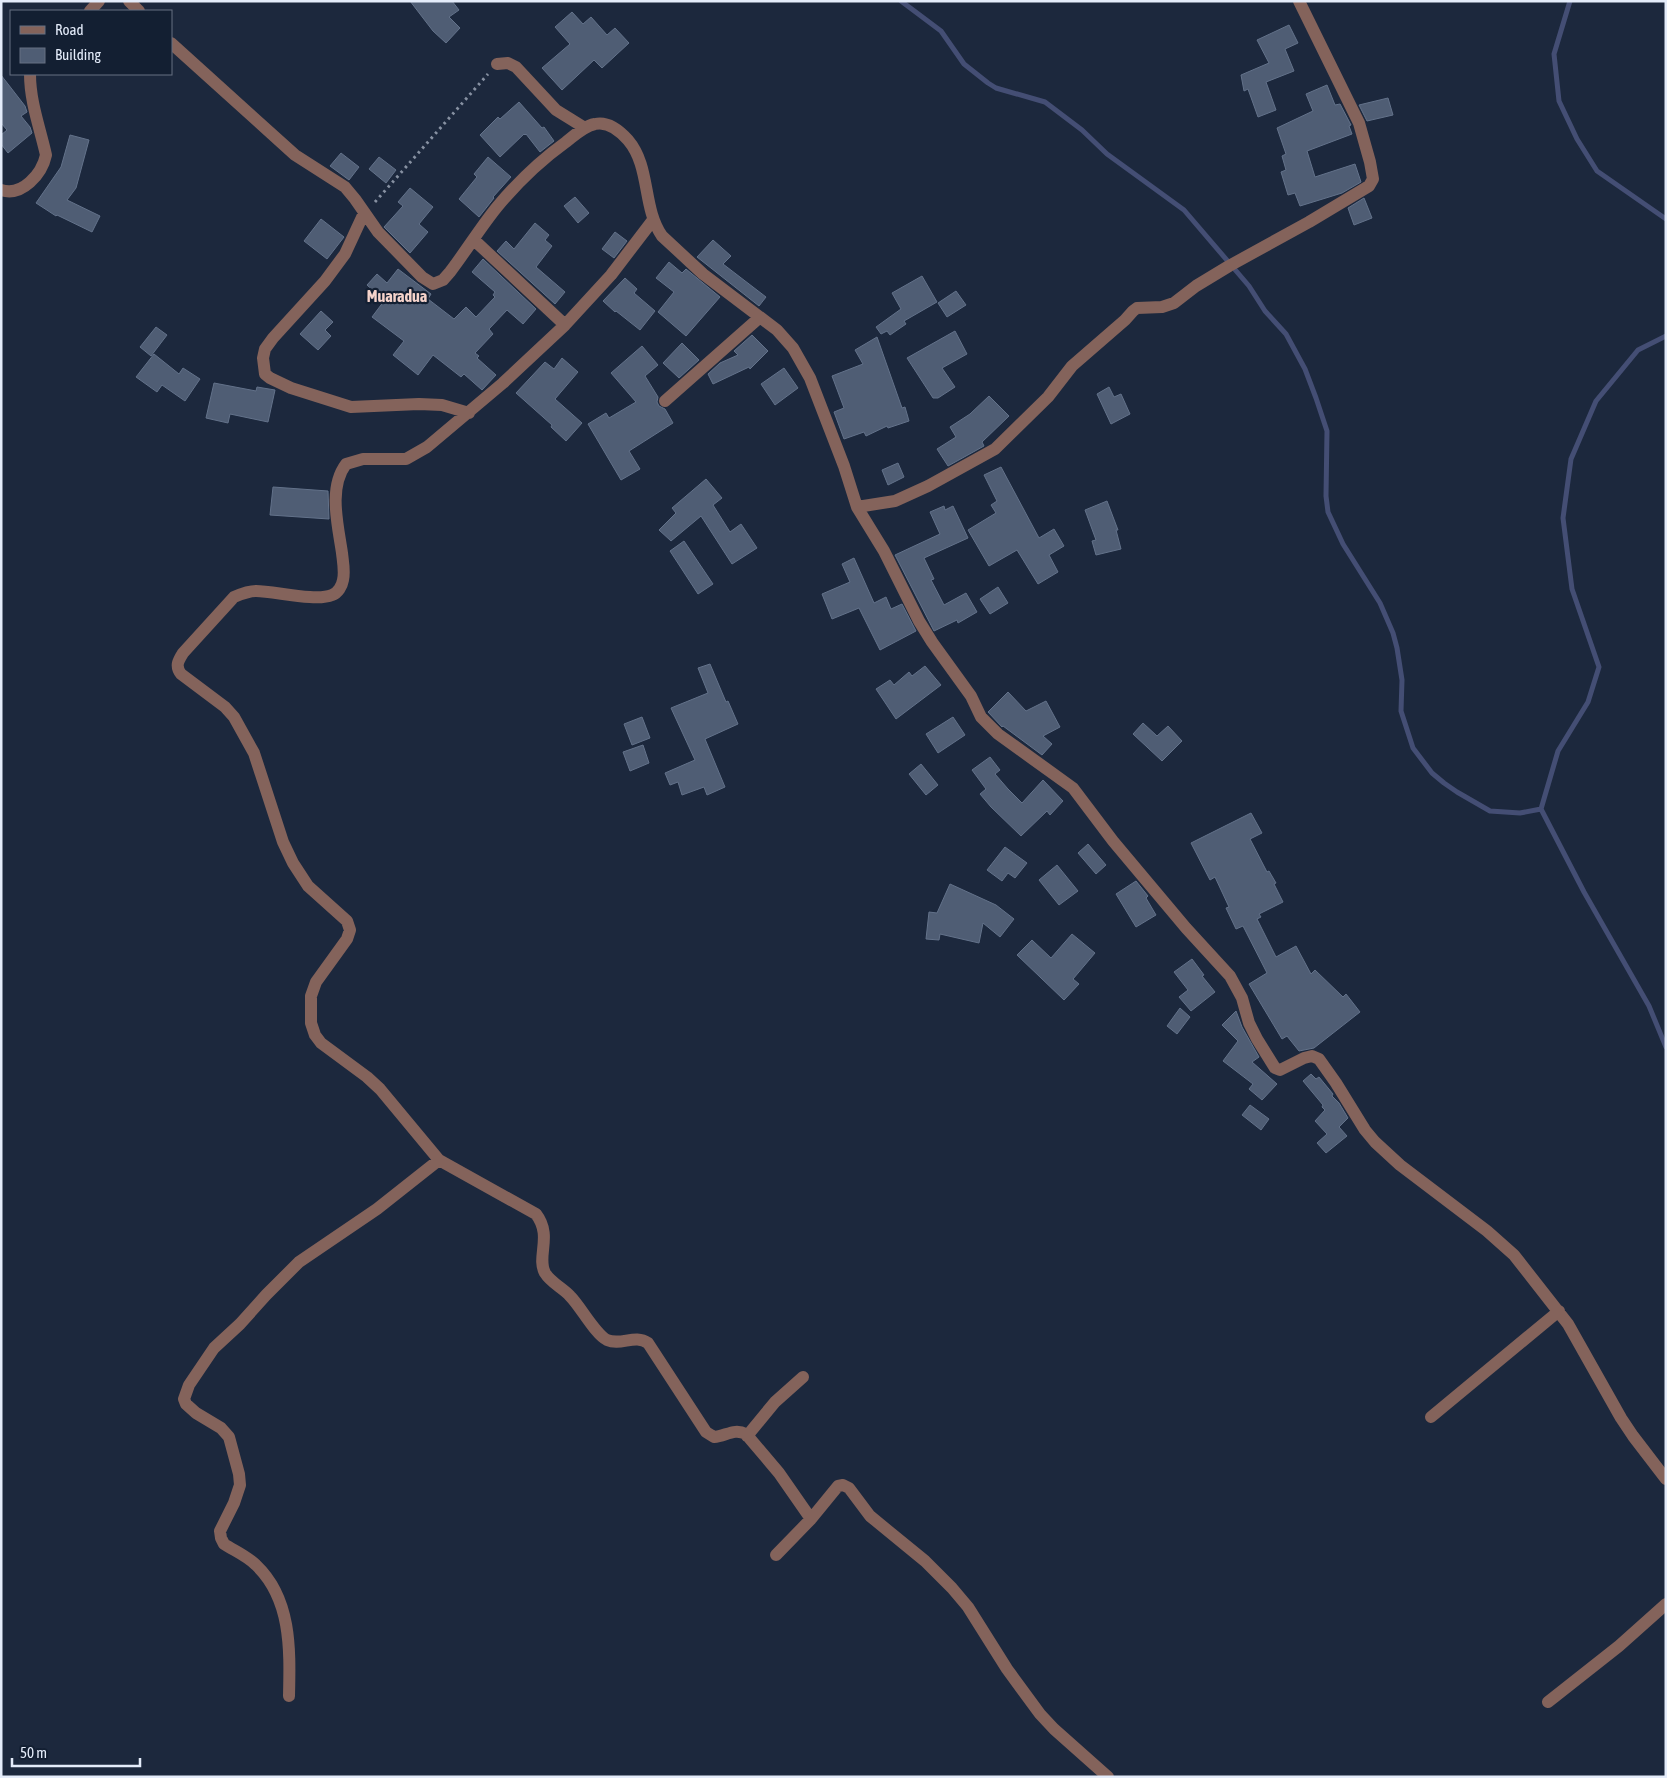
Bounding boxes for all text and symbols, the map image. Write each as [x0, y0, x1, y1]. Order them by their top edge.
legend [10, 10, 172, 75]
text: Road [55, 21, 84, 38]
text: Building [55, 46, 101, 63]
district label: Muaradua [367, 287, 427, 305]
scale bar [12, 1736, 140, 1768]
text: 50 m [20, 1744, 47, 1761]

